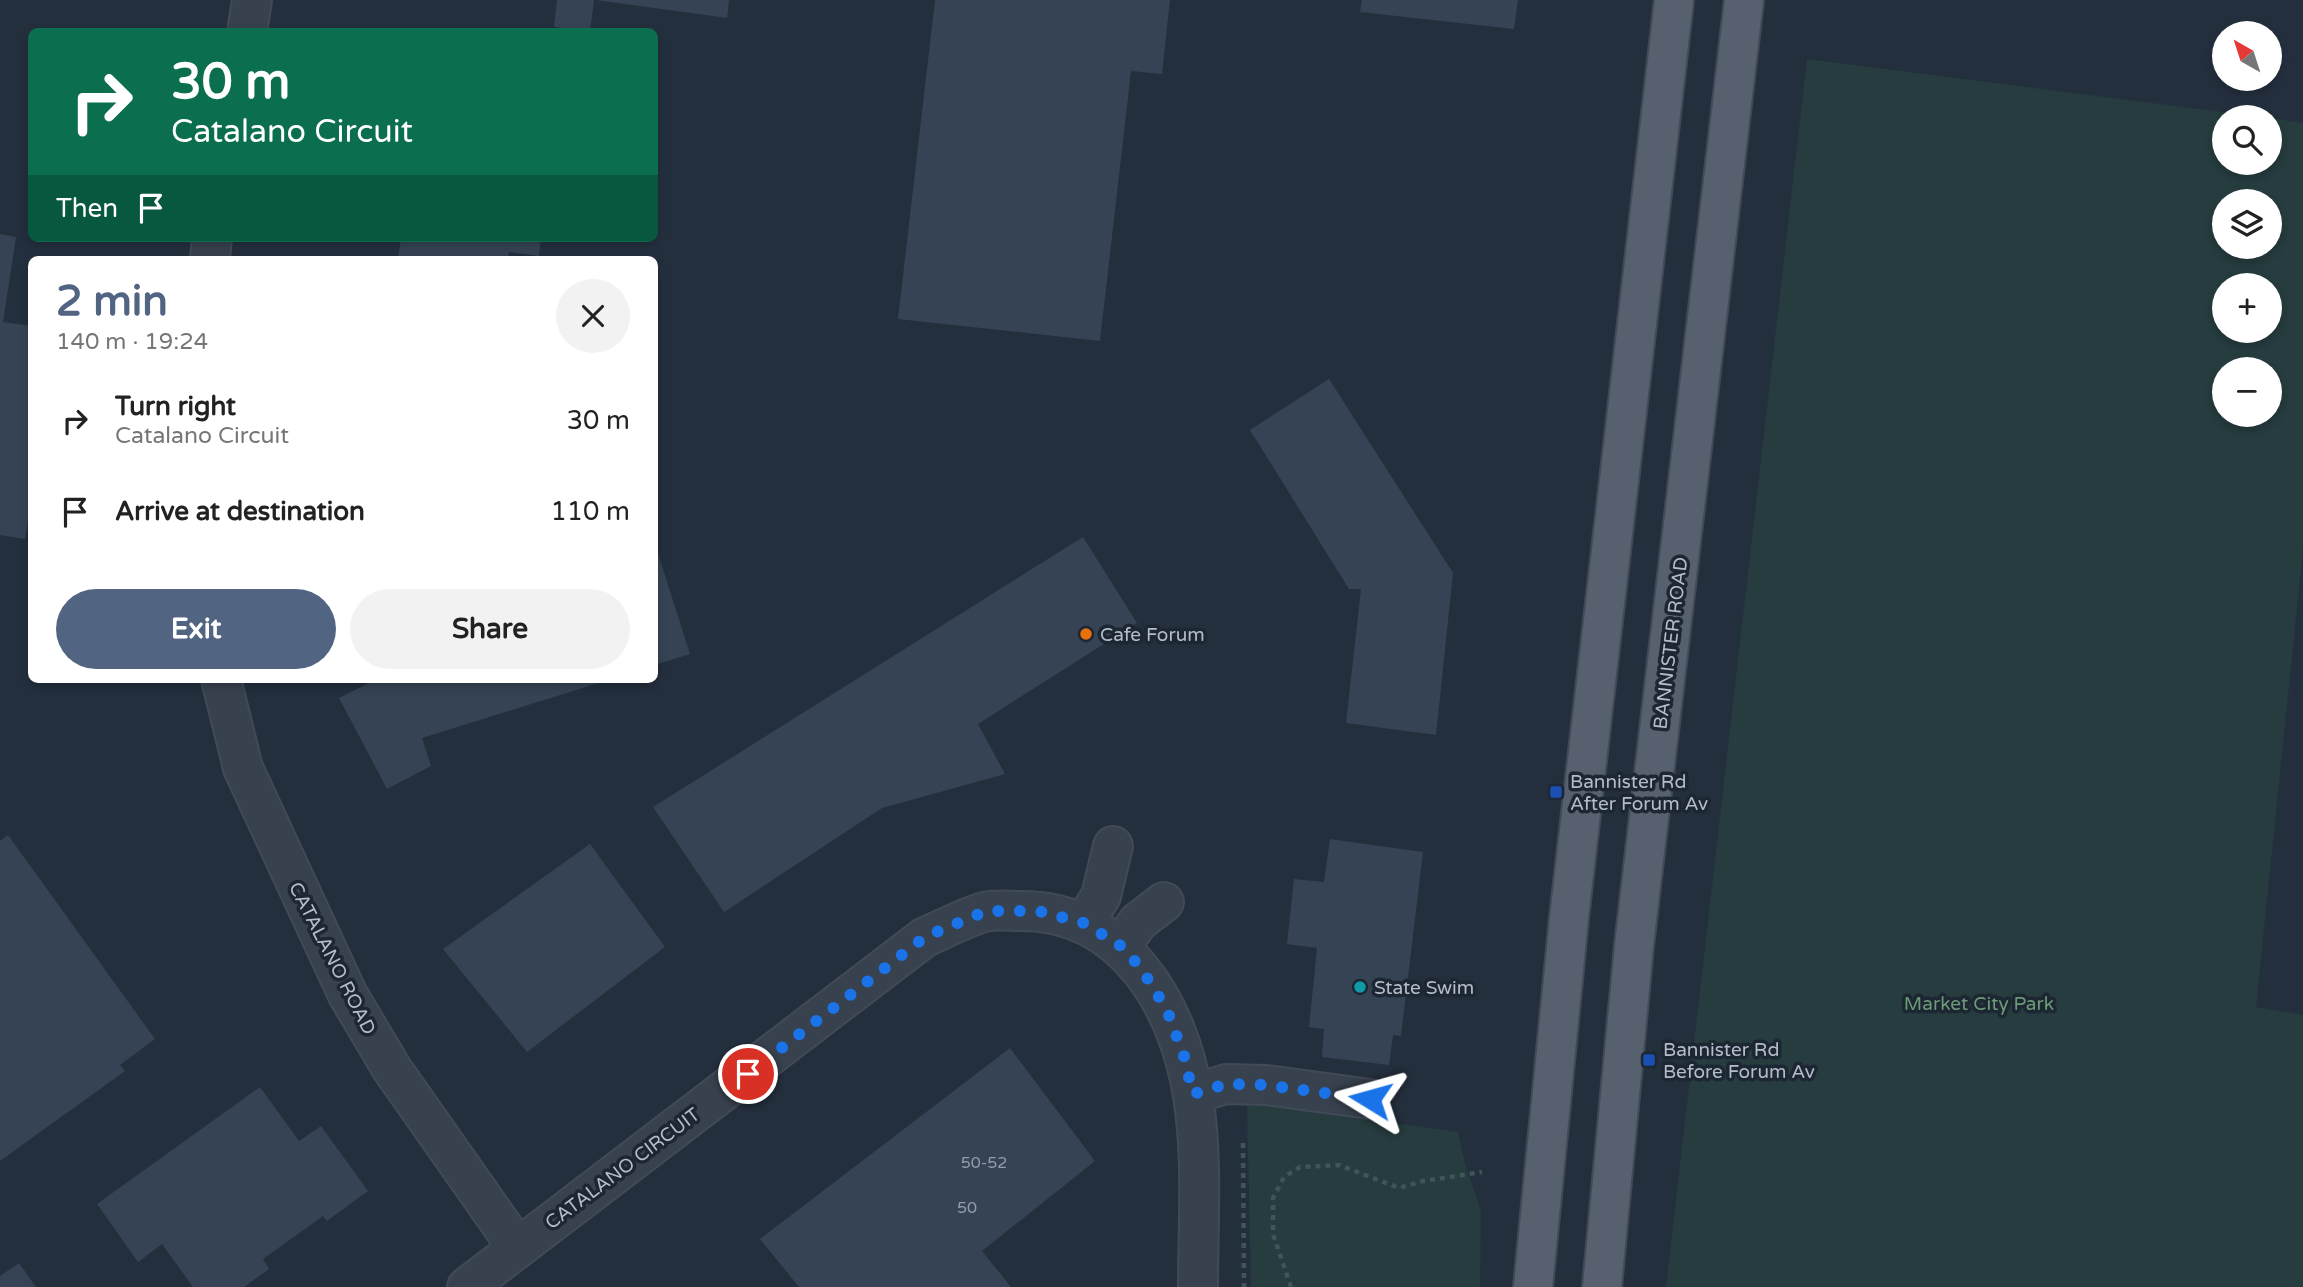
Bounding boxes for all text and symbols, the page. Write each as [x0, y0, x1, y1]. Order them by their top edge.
north arrow [2212, 21, 2282, 91]
map controls [2212, 21, 2282, 427]
text: 30 m [171, 53, 290, 112]
icon: right [56, 56, 147, 147]
button: search [2212, 105, 2282, 175]
text: Catalano Circuit [171, 113, 413, 151]
icon: arrive [132, 189, 170, 227]
button: layers [2212, 189, 2282, 259]
text: Then [56, 193, 118, 224]
button: + [2212, 273, 2282, 343]
text: 2 min [56, 276, 168, 327]
button: close [556, 279, 630, 353]
text: 140 m · 19:24 [56, 328, 208, 356]
button: − [2212, 357, 2282, 427]
text: Turn right [115, 391, 236, 422]
icon: right [56, 402, 94, 440]
text: 30 m [567, 405, 630, 436]
text: Catalano Circuit [115, 422, 289, 450]
icon: arrive [56, 493, 94, 531]
text: Arrive at destination [115, 496, 365, 527]
text: 110 m [550, 496, 630, 527]
street label: BANNISTER ROAD [1649, 556, 1692, 731]
button: Exit [56, 589, 336, 669]
button: Share [350, 589, 630, 669]
place label: Cafe Forum [1100, 624, 1205, 646]
marker: Cafe Forum [1078, 626, 1094, 642]
place label: Bannister Rd After Forum Av [1570, 771, 1708, 815]
marker: Bannister Rd After Forum Av [1548, 784, 1564, 800]
street label: CATALANO ROAD [284, 879, 380, 1038]
place label: State Swim [1374, 977, 1474, 999]
marker: State Swim [1352, 979, 1368, 995]
park label: Market City Park [1904, 993, 2054, 1015]
place label: Bannister Rd Before Forum Av [1663, 1039, 1815, 1083]
pin [718, 1044, 778, 1104]
marker: Bannister Rd Before Forum Av [1641, 1052, 1657, 1068]
icon: arrive [729, 1055, 767, 1093]
position arrow [1333, 1062, 1407, 1136]
street label: CATALANO CIRCUIT [541, 1103, 705, 1234]
house number: 50-52 [961, 1153, 1007, 1173]
house number: 50 [957, 1198, 977, 1218]

